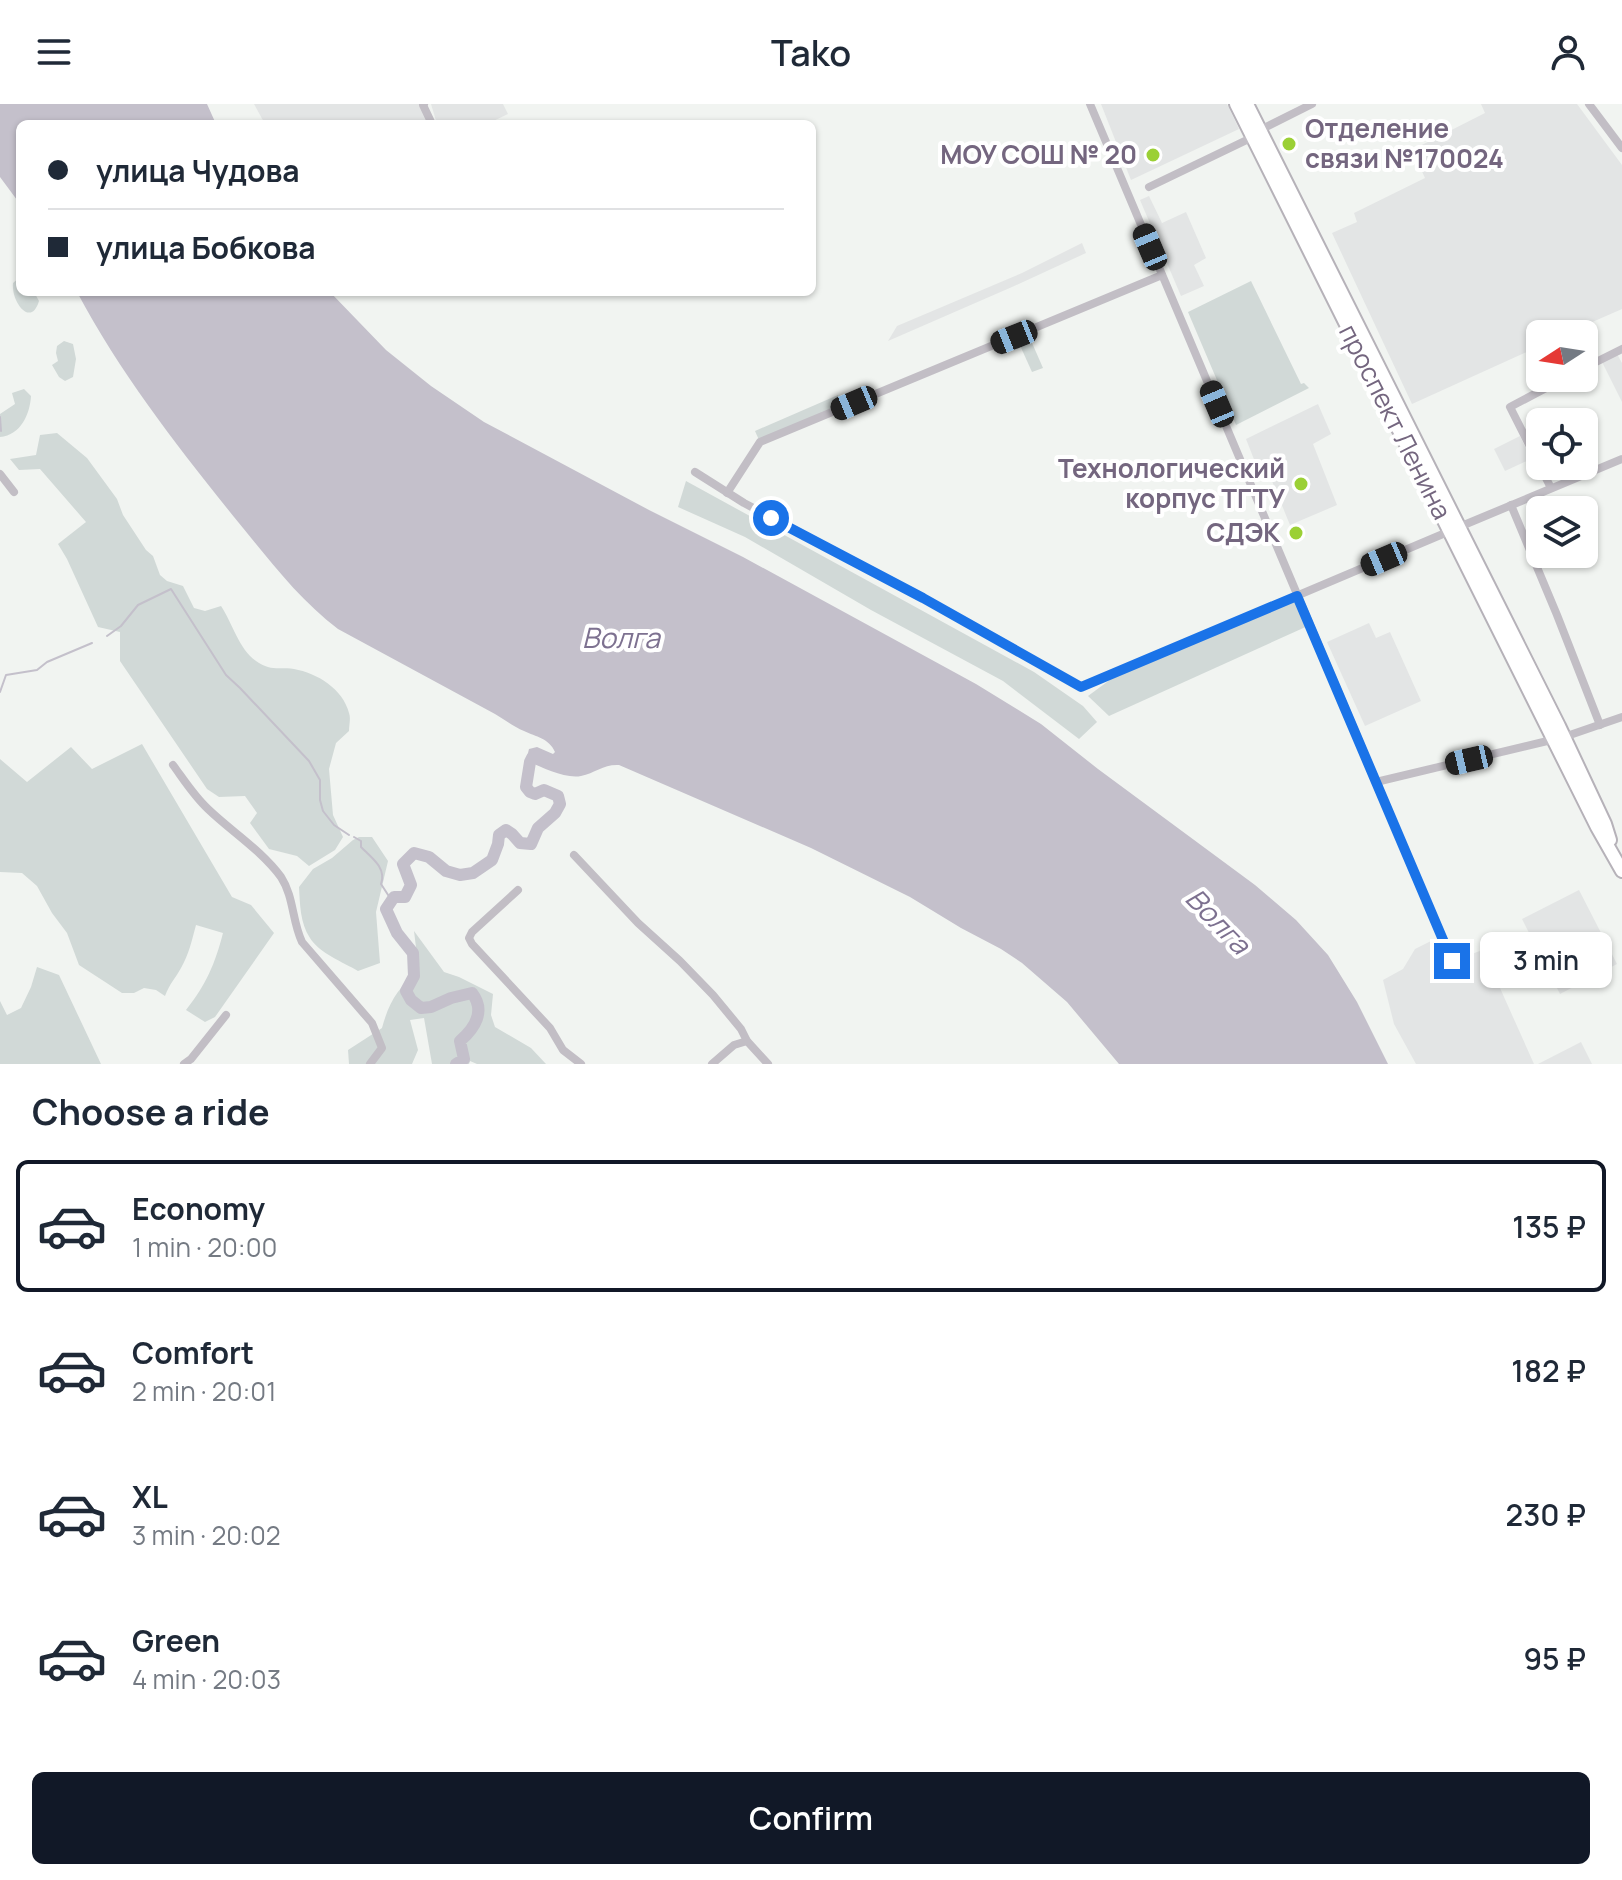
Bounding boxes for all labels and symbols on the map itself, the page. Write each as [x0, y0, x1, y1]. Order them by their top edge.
place label: Отделение связи №170024 [1305, 110, 1504, 176]
marker: Отделение связи №170024 [1280, 135, 1298, 153]
place label: МОУ СОШ № 20 [940, 136, 1137, 172]
marker: МОУ СОШ № 20 [1144, 146, 1162, 164]
car [1130, 220, 1170, 274]
car [987, 317, 1041, 357]
street label: проспект Ленина [1331, 318, 1461, 525]
north arrow [1526, 320, 1598, 392]
car [1197, 377, 1237, 431]
car [827, 383, 881, 423]
place label: Технологический корпус ТГТУ [1058, 450, 1285, 516]
marker: Технологический корпус ТГТУ [1292, 475, 1310, 493]
route start [753, 500, 789, 536]
place label: СДЭК [1206, 514, 1280, 550]
marker: СДЭК [1287, 524, 1305, 542]
car [1357, 539, 1411, 579]
water label: Волга [582, 618, 661, 656]
car [1443, 743, 1495, 777]
water label: Волга [1178, 879, 1260, 963]
callout: 3 min [1480, 933, 1612, 989]
route end [1434, 943, 1470, 979]

